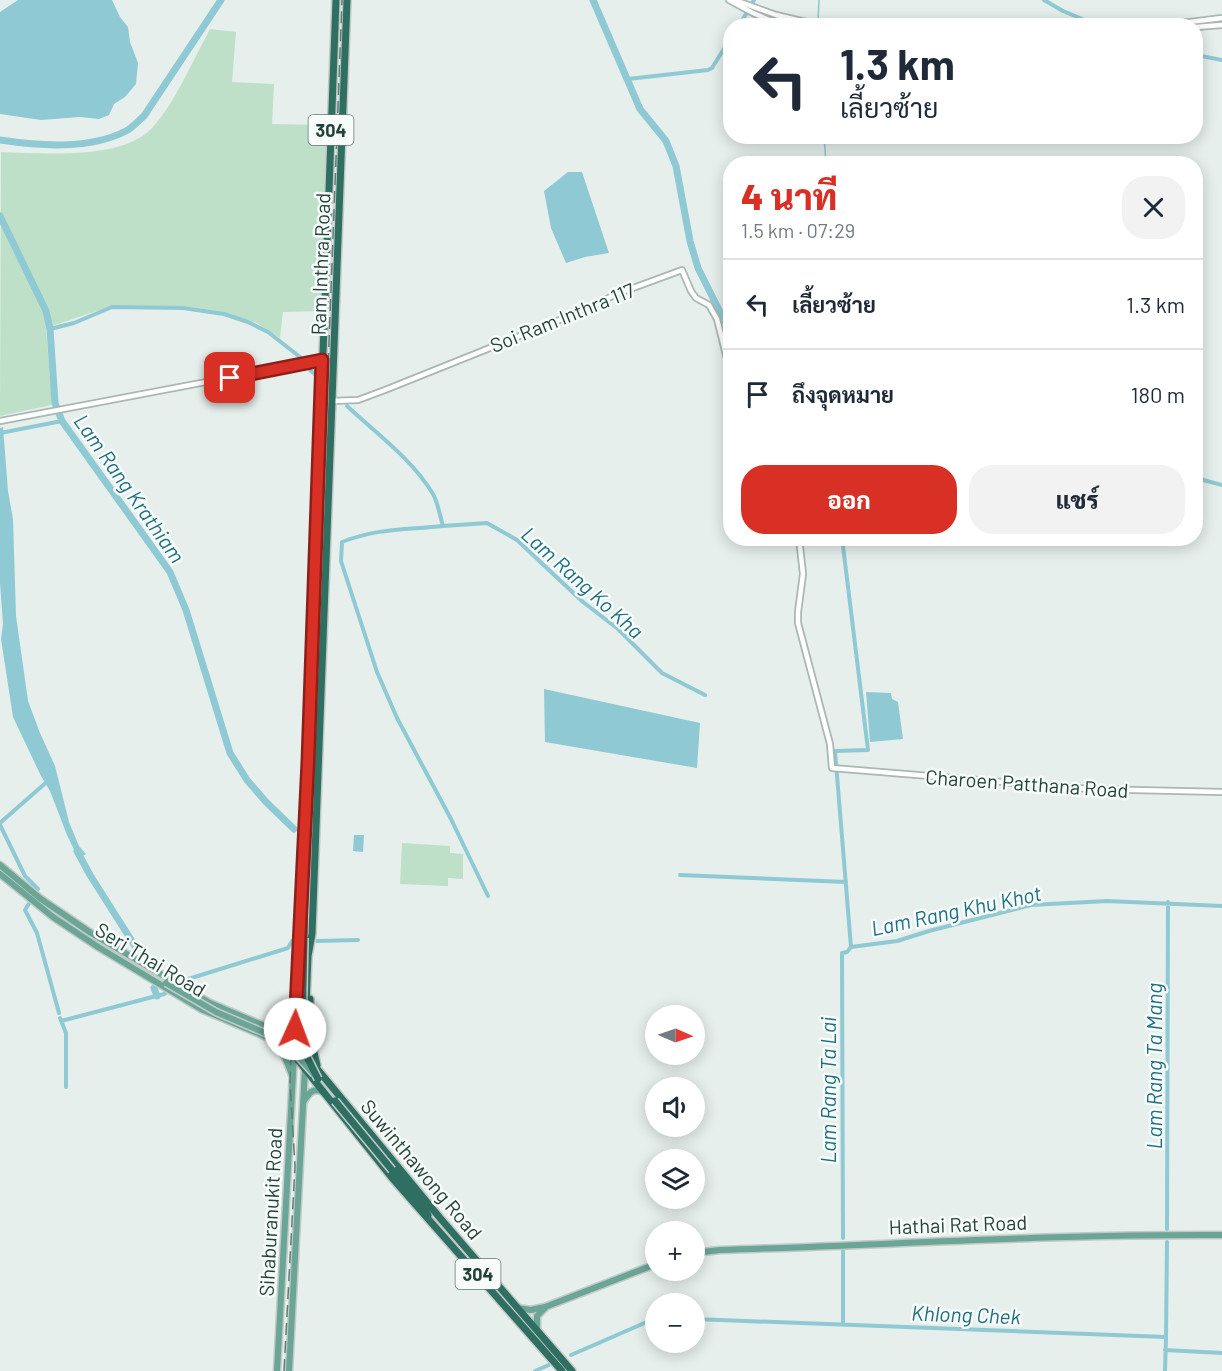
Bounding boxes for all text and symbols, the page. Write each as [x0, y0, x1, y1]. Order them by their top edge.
text: 1.3 km [840, 38, 955, 88]
icon: left [741, 42, 819, 120]
text: เลี้ยวซ้าย [840, 91, 938, 123]
road number: 304 [308, 115, 354, 145]
text: 4 นาที [741, 174, 838, 217]
button: close [1122, 176, 1185, 239]
street label: Ram Inthra Road [306, 192, 334, 336]
text: 1.5 km · 07:29 [741, 218, 855, 242]
street label: Soi Ram Inthra 117 [486, 277, 638, 357]
icon: left [741, 288, 774, 321]
text: เลี้ยวซ้าย [792, 291, 876, 317]
text: 1.3 km [1126, 291, 1185, 317]
pin [204, 352, 255, 403]
icon: arrive [213, 361, 246, 394]
icon: arrive [741, 378, 774, 411]
text: ถึงจุดหมาย [792, 381, 894, 407]
text: 180 m [1131, 381, 1185, 407]
water label: Lam Rang Krathiam [69, 409, 191, 567]
button: ออก [741, 465, 957, 534]
button: แชร์ [969, 465, 1185, 534]
water label: Lam Rang Ko Kha [517, 521, 649, 643]
street label: Charoen Patthana Road [925, 764, 1129, 802]
water label: Lam Rang Khu Khot [869, 880, 1044, 940]
street label: Seri Thai Road [91, 917, 211, 1001]
water label: Lam Rang Ta Mang [1141, 983, 1166, 1149]
position arrow [263, 997, 327, 1061]
north arrow [645, 1005, 705, 1065]
map controls [645, 1005, 705, 1353]
water label: Lam Rang Ta Lai [815, 1016, 840, 1163]
button: sound [645, 1077, 705, 1137]
street label: Suwinthawong Road [356, 1094, 488, 1244]
street label: Sihaburanukit Road [254, 1127, 286, 1297]
button: layers [645, 1149, 705, 1209]
street label: Hathai Rat Road [888, 1210, 1028, 1238]
button: + [645, 1221, 705, 1281]
road number: 304 [456, 1259, 500, 1289]
button: − [645, 1293, 705, 1353]
water label: Khlong Chek [911, 1300, 1022, 1328]

